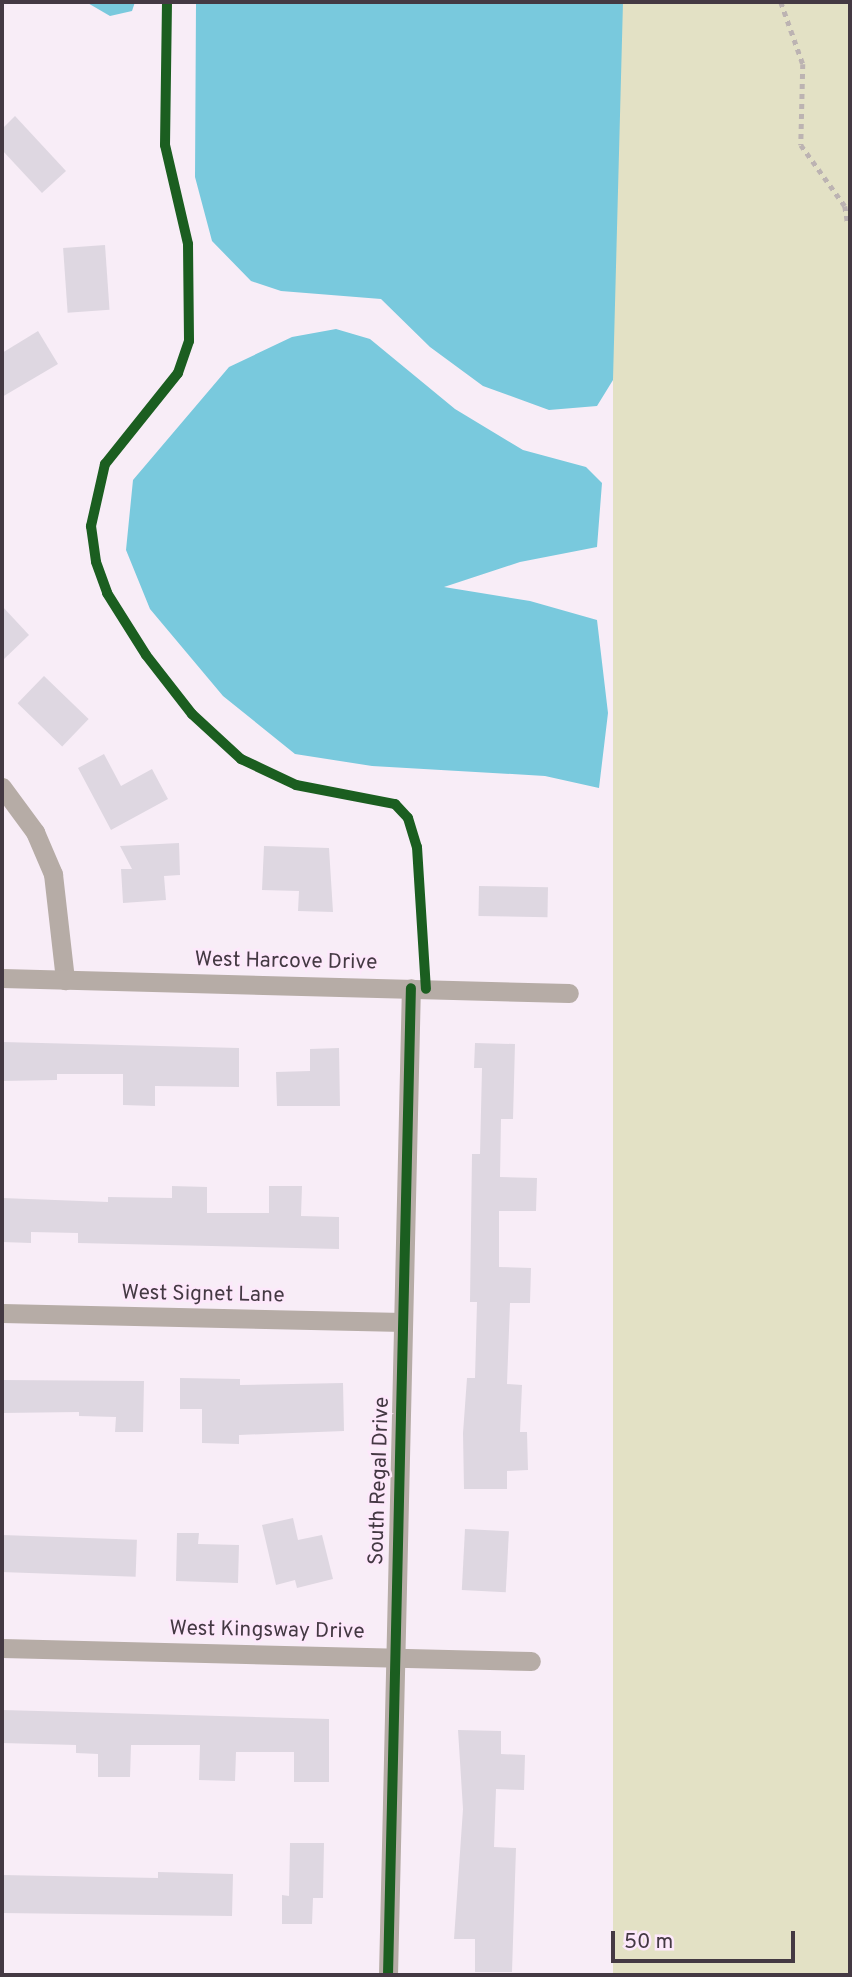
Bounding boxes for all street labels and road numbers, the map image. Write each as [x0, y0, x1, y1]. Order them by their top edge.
street label: West Harcove Drive [194, 948, 378, 976]
street label: West Signet Lane [121, 1281, 285, 1309]
street label: South Regal Drive [364, 1396, 396, 1566]
street label: West Kingsway Drive [169, 1617, 365, 1645]

